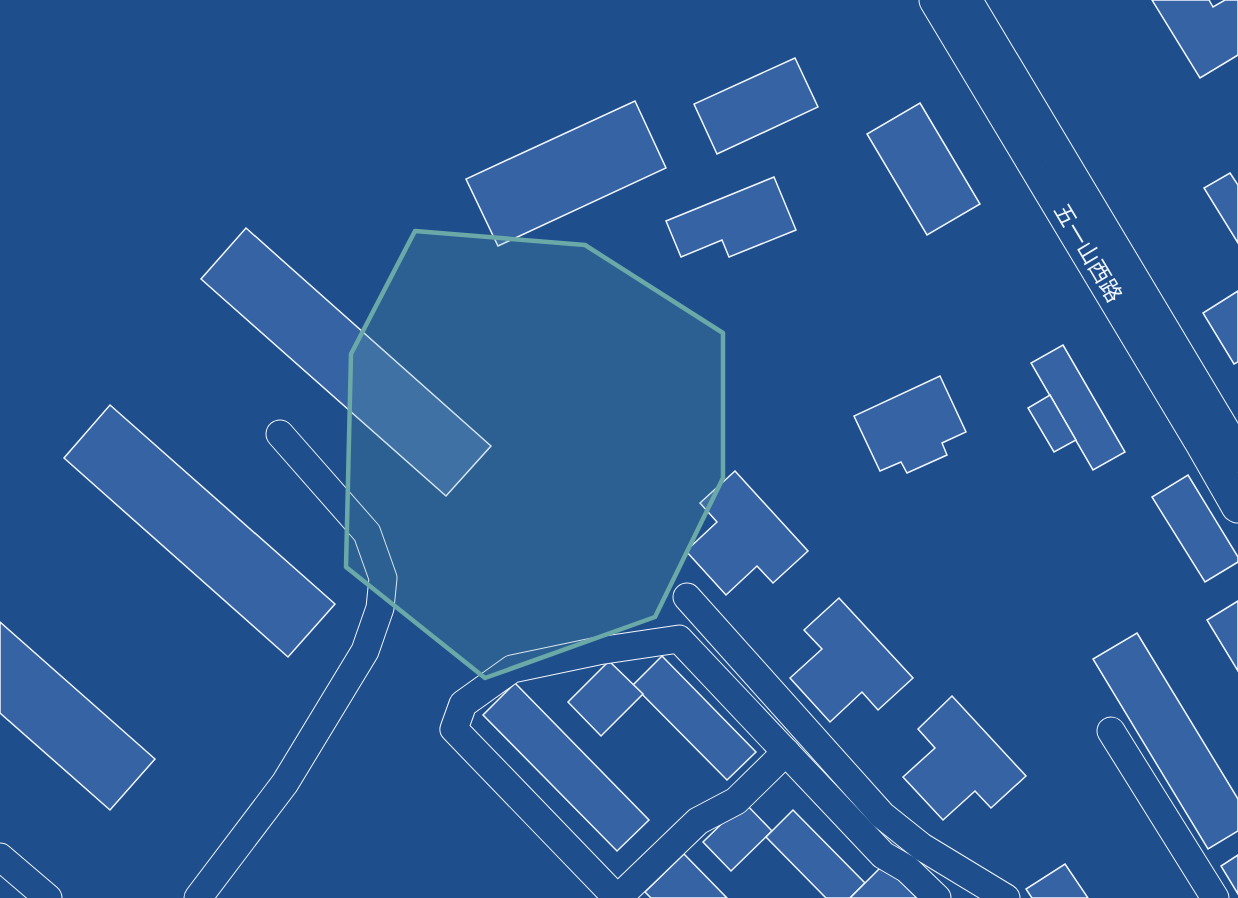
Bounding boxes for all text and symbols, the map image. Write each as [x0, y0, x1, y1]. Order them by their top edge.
street label: 五一山西路 [1048, 199, 1128, 307]

